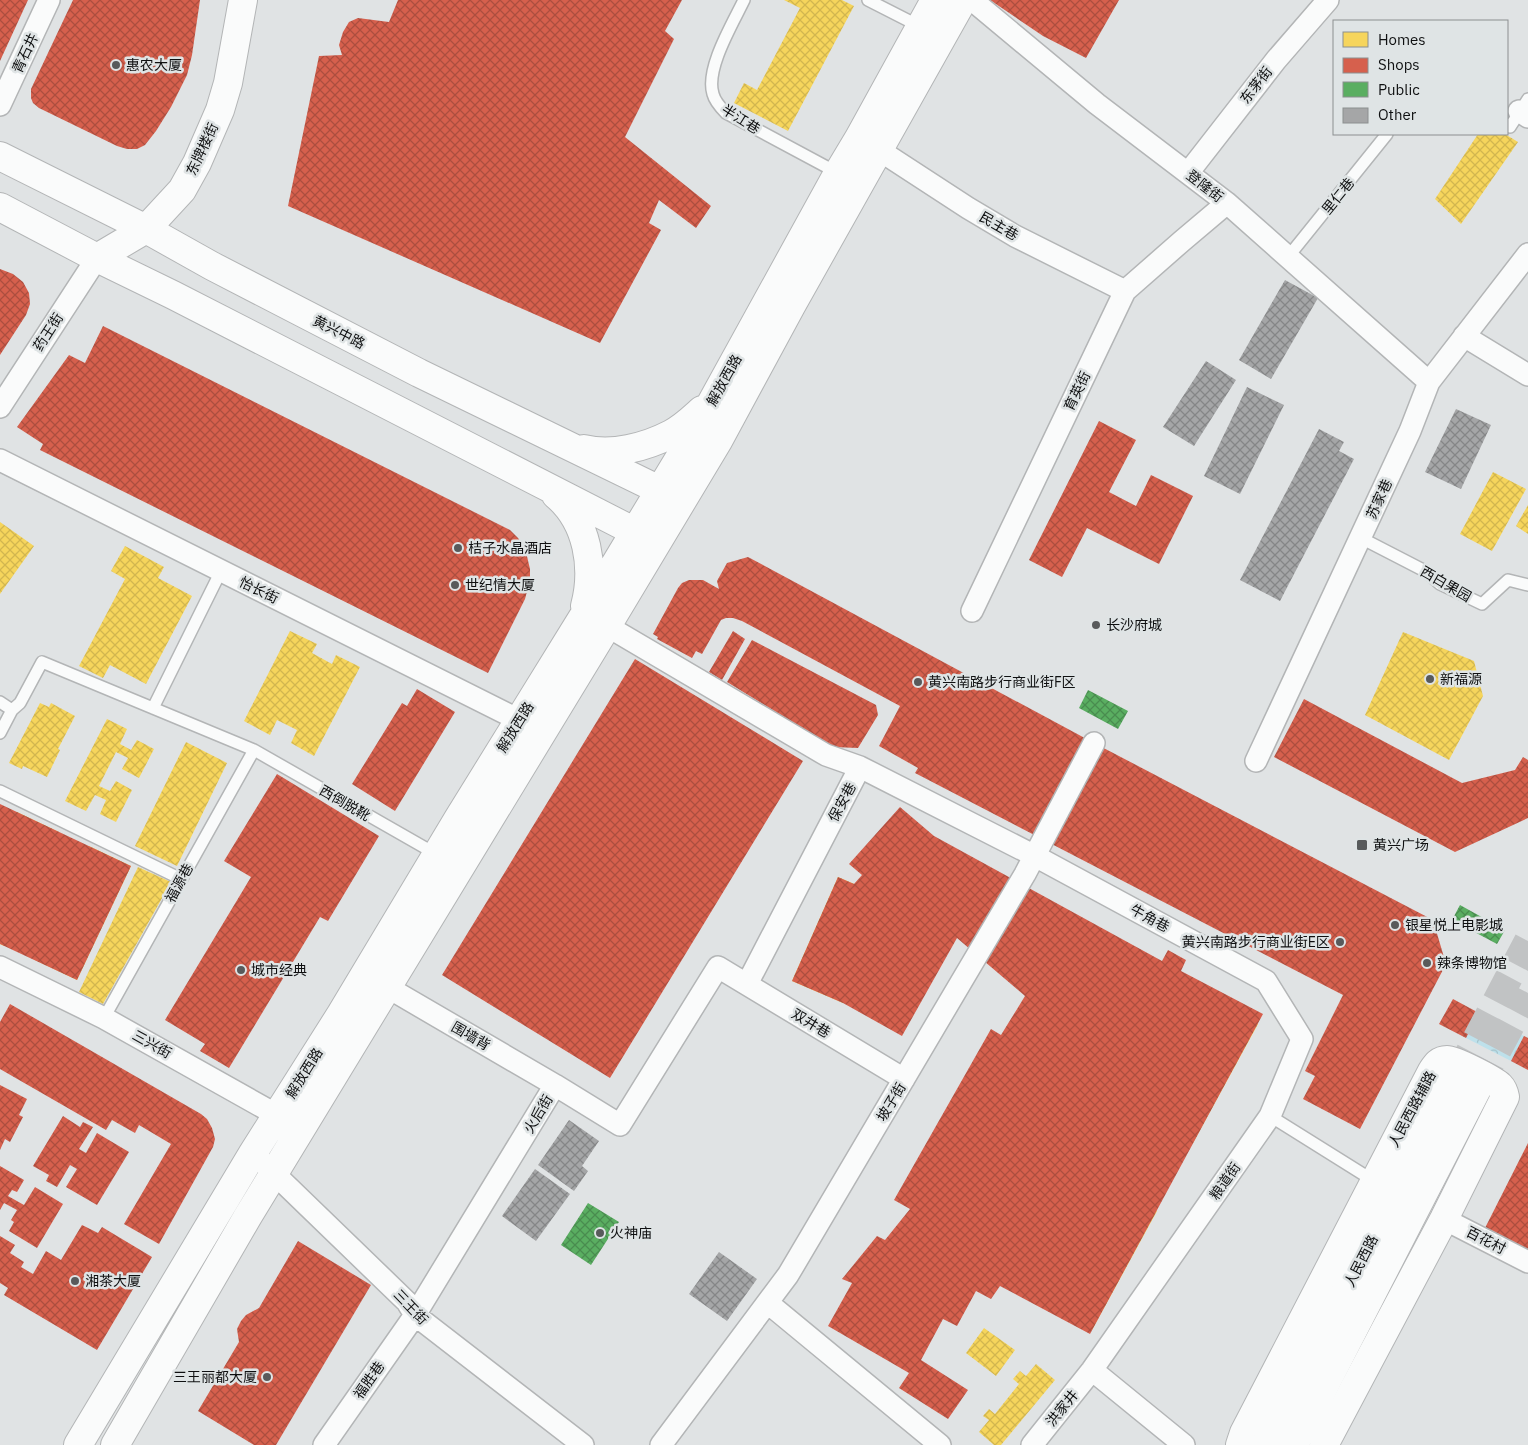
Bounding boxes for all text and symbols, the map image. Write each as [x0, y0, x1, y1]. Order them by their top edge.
legend [1333, 20, 1508, 135]
street label: 青石井 [8, 30, 42, 76]
text: Homes [1378, 30, 1426, 49]
text: Shops [1378, 55, 1420, 74]
place label: 惠农大厦 [126, 56, 182, 74]
marker: 惠农大厦 [110, 59, 122, 71]
street label: 东茅街 [1236, 63, 1276, 107]
text: Public [1378, 80, 1420, 99]
street label: 半江巷 [718, 100, 764, 138]
text: Other [1378, 105, 1417, 124]
street label: 东牌楼街 [182, 120, 222, 178]
street label: 登隆街 [1183, 166, 1227, 206]
street label: 里仁巷 [1318, 174, 1358, 218]
street label: 民主巷 [976, 208, 1022, 244]
street label: 药王街 [29, 309, 67, 355]
street label: 黄兴中路 [310, 311, 368, 353]
street label: 解放西路 [703, 351, 745, 409]
street label: 育英街 [1060, 368, 1094, 414]
street label: 苏家巷 [1362, 476, 1396, 522]
place label: 桔子水晶酒店 [468, 539, 552, 557]
marker: 桔子水晶酒店 [452, 542, 464, 554]
street label: 西白果园 [1417, 562, 1475, 606]
street label: 怡长街 [236, 573, 282, 607]
place label: 世纪情大厦 [465, 576, 535, 594]
marker: 世纪情大厦 [449, 579, 461, 591]
place label: 长沙府城 [1106, 616, 1162, 634]
marker: 长沙府城 [1090, 619, 1102, 631]
place label: 新福源 [1440, 670, 1482, 688]
place label: 黄兴南路步行商业街F区 [928, 673, 1076, 691]
marker: 新福源 [1424, 673, 1436, 685]
marker: 黄兴南路步行商业街F区 [912, 676, 924, 688]
street label: 解放西路 [493, 698, 537, 756]
street label: 保安巷 [824, 779, 860, 825]
street label: 西倒脱靴 [316, 781, 374, 825]
place label: 黄兴广场 [1373, 836, 1429, 854]
marker: 黄兴广场 [1355, 838, 1369, 852]
street label: 福源巷 [161, 860, 197, 906]
street label: 牛角巷 [1127, 900, 1173, 936]
place label: 银星悦上电影城 [1405, 916, 1503, 934]
marker: 银星悦上电影城 [1389, 919, 1401, 931]
place label: 黄兴南路步行商业街E区 [1182, 933, 1330, 951]
marker: 黄兴南路步行商业街E区 [1334, 936, 1346, 948]
place label: 辣条博物馆 [1437, 954, 1507, 972]
marker: 辣条博物馆 [1421, 957, 1433, 969]
place label: 城市经典 [251, 961, 307, 979]
marker: 城市经典 [235, 964, 247, 976]
street label: 双井巷 [788, 1004, 834, 1042]
street label: 围墙背 [448, 1018, 494, 1054]
street label: 三兴街 [129, 1026, 175, 1062]
street label: 解放西路 [282, 1044, 326, 1102]
street label: 人民西路辅路 [1384, 1068, 1440, 1150]
street label: 坡子街 [872, 1079, 910, 1125]
street label: 火后街 [519, 1091, 557, 1137]
street label: 粮道街 [1206, 1159, 1244, 1203]
street label: 百花村 [1463, 1222, 1509, 1258]
place label: 火神庙 [610, 1224, 652, 1242]
marker: 火神庙 [594, 1227, 606, 1239]
street label: 人民西路 [1340, 1232, 1382, 1290]
place label: 湘茶大厦 [85, 1272, 141, 1290]
marker: 湘茶大厦 [69, 1275, 81, 1287]
street label: 三王街 [390, 1286, 432, 1328]
street label: 福胜巷 [350, 1358, 388, 1402]
place label: 三王丽都大厦 [173, 1368, 257, 1386]
marker: 三王丽都大厦 [261, 1371, 273, 1383]
street label: 洪家井 [1042, 1386, 1082, 1430]

